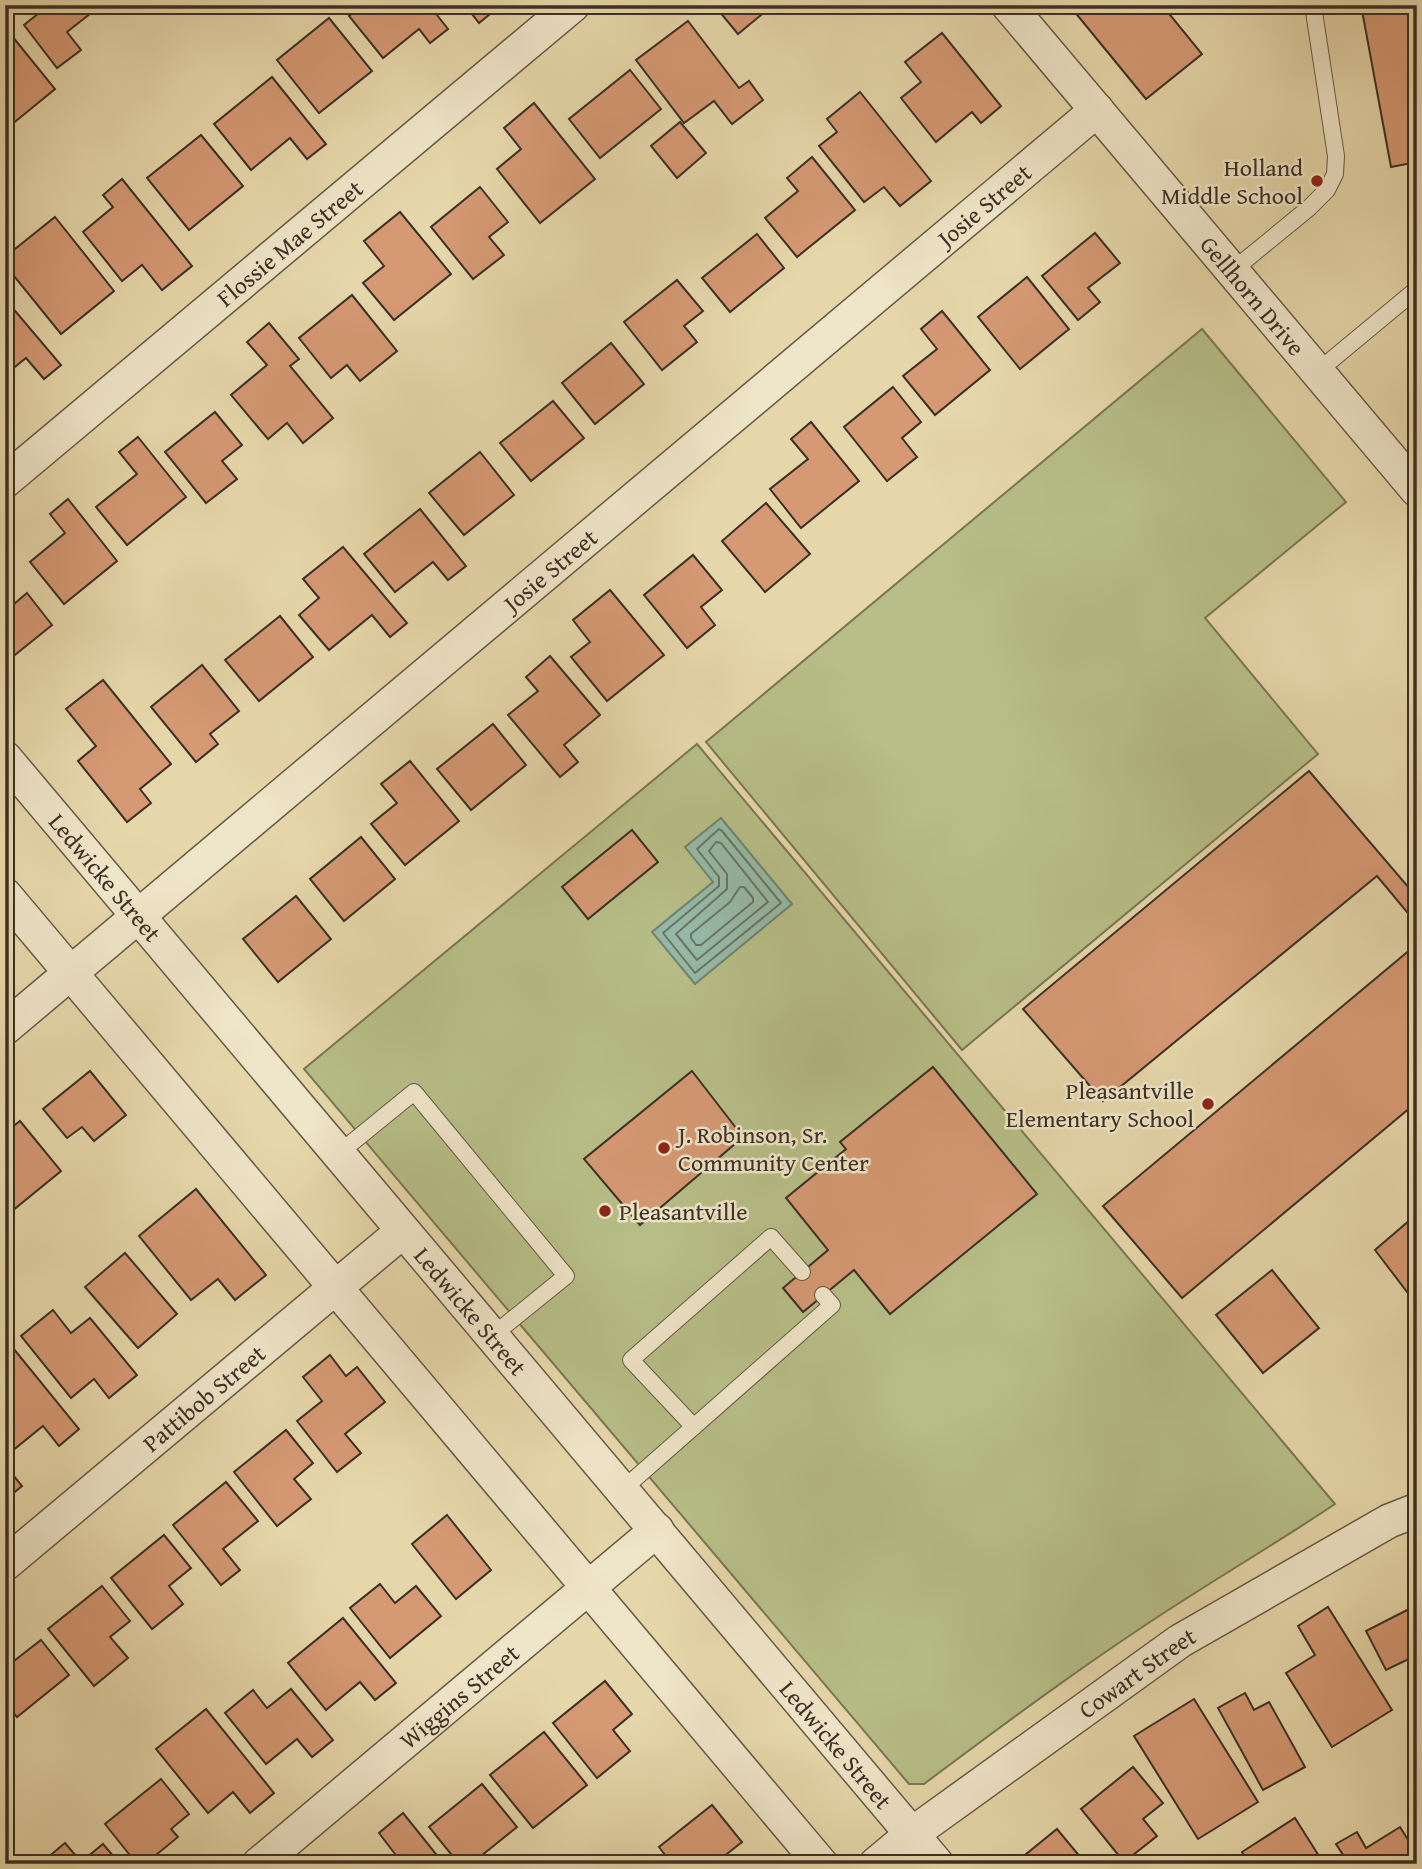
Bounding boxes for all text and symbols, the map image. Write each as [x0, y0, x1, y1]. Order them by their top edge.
place label: Holland Middle School [1161, 150, 1303, 213]
street label: Josie Street [927, 155, 1039, 257]
street label: Flossie Mae Street [209, 171, 371, 314]
marker: Holland Middle School [1309, 173, 1325, 189]
street label: Gellhorn Drive [1192, 228, 1314, 363]
street label: Josie Street [493, 520, 605, 622]
street label: Ledwicke Street [41, 805, 170, 950]
place label: Pleasantville Elementary School [1006, 1073, 1194, 1136]
marker: Pleasantville Elementary School [1200, 1096, 1216, 1112]
place label: J. Robinson, Sr. Community Center [675, 1117, 869, 1180]
marker: J. Robinson, Sr. Community Center [656, 1140, 672, 1156]
place label: Pleasantville [619, 1194, 748, 1229]
marker: Pleasantville [597, 1203, 613, 1219]
street label: Ledwicke Street [406, 1239, 536, 1383]
street label: Pattibob Street [134, 1336, 273, 1460]
street label: Cowart Street [1071, 1618, 1203, 1726]
street label: Wiggins Street [391, 1635, 527, 1757]
street label: Ledwicke Street [772, 1672, 901, 1817]

